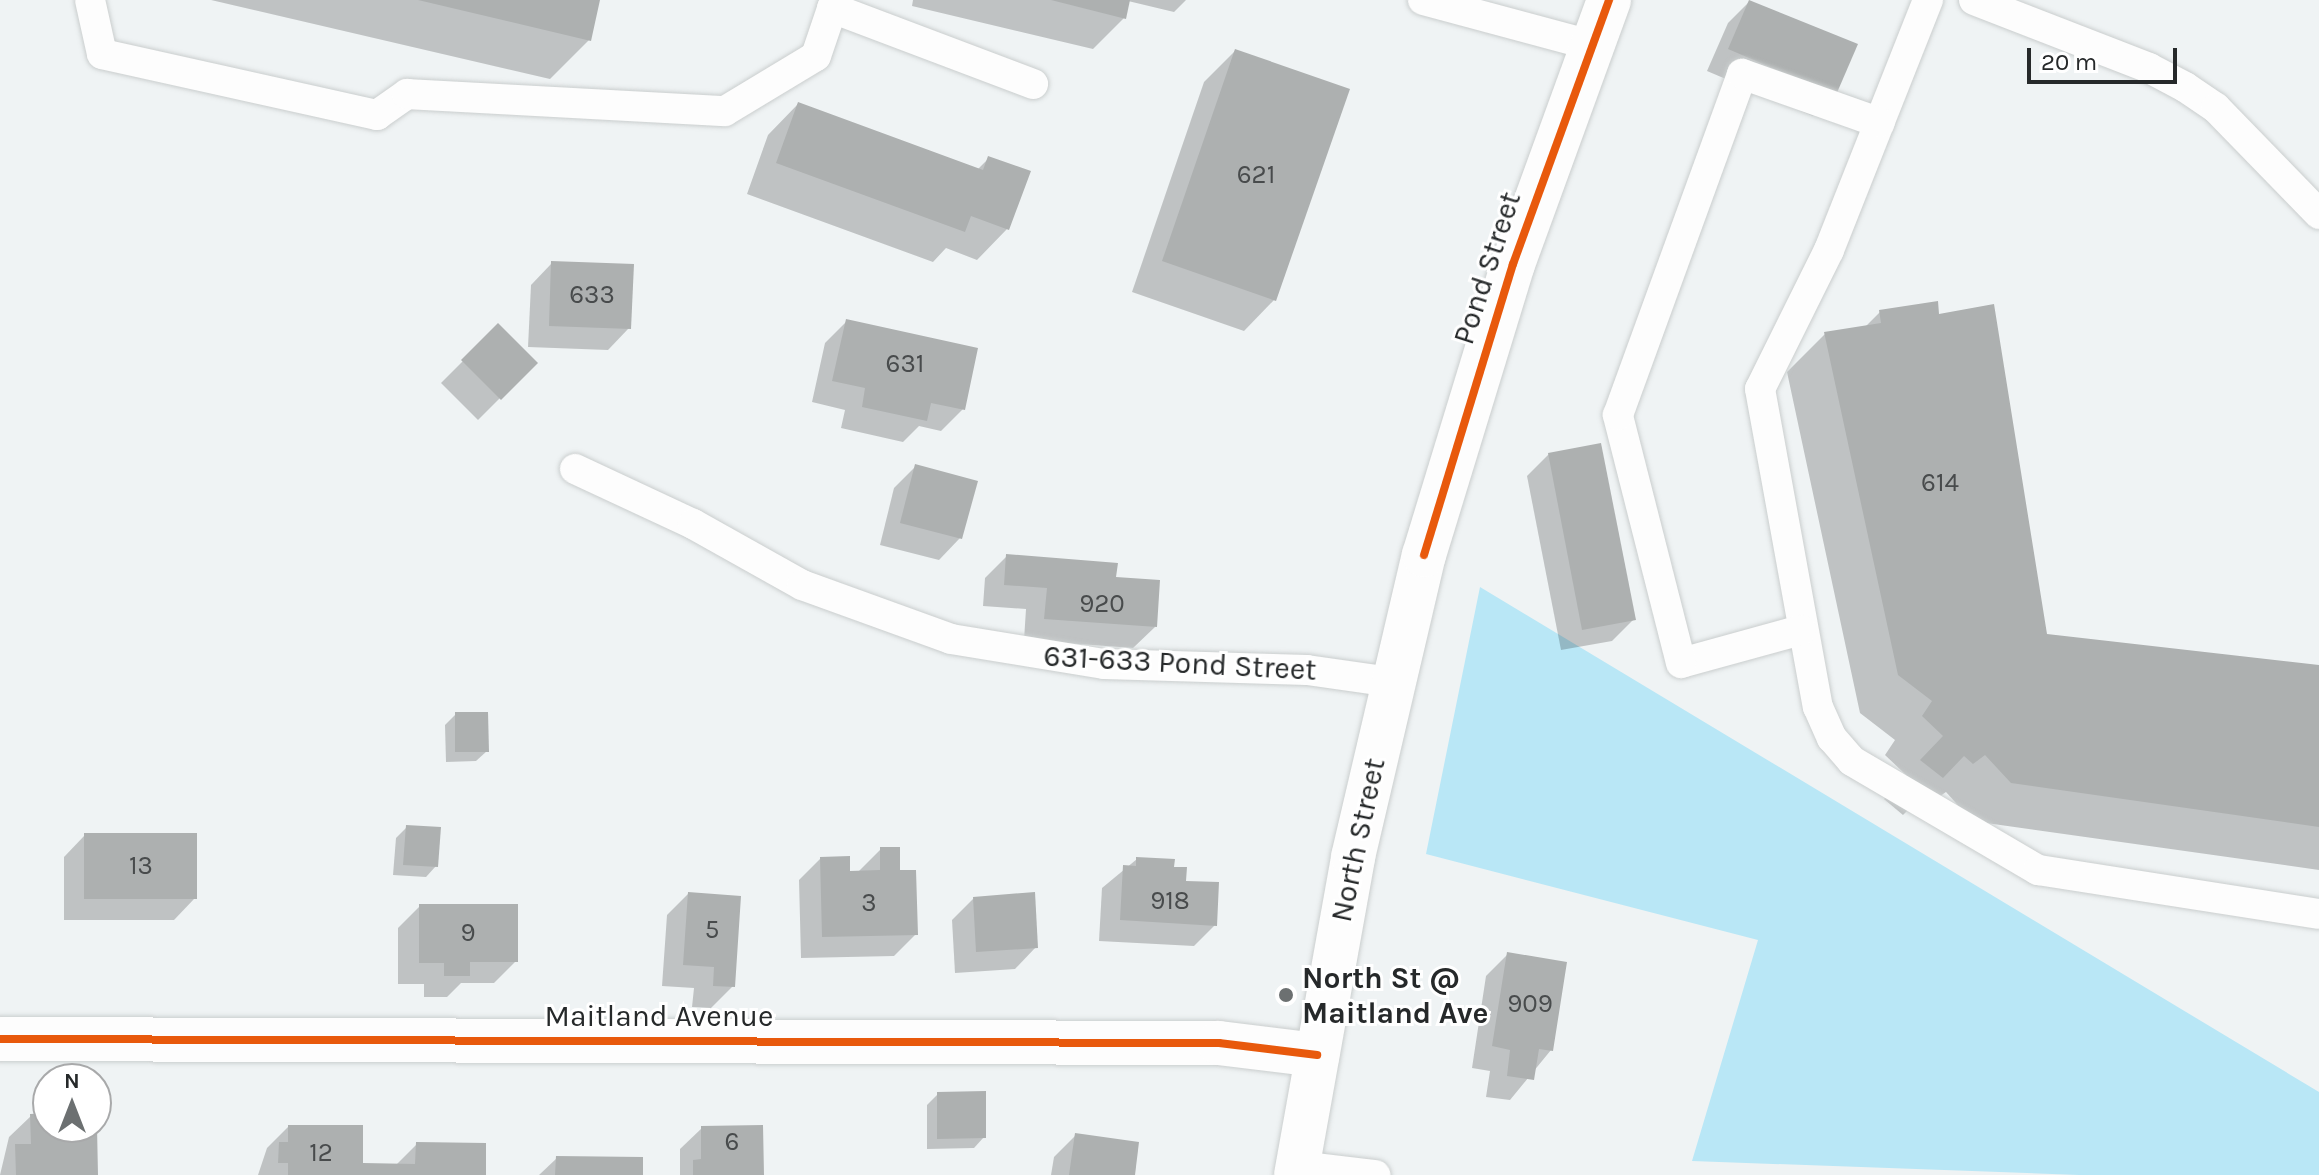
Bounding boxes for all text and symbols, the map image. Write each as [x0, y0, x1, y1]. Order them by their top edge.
scale bar [2031, 32, 2181, 82]
text: 20 m [2041, 48, 2097, 76]
house number: 621 [1237, 159, 1275, 191]
street label: Pond Street [1445, 187, 1529, 349]
house number: 633 [569, 279, 615, 311]
house number: 631 [886, 348, 924, 380]
house number: 614 [1921, 467, 1959, 499]
house number: 920 [1079, 588, 1125, 620]
street label: 631-633 Pond Street [1043, 638, 1317, 688]
street label: North Street [1323, 755, 1393, 925]
house number: 13 [129, 850, 153, 882]
house number: 918 [1150, 885, 1190, 917]
house number: 3 [861, 887, 877, 919]
house number: 5 [705, 914, 719, 946]
house number: 9 [460, 917, 476, 949]
place label: North St @ Maitland Ave [1302, 960, 1488, 1030]
marker: North St @ Maitland Ave [1277, 986, 1295, 1004]
house number: 909 [1507, 988, 1553, 1020]
street label: Maitland Avenue [545, 998, 773, 1034]
north arrow [32, 1063, 112, 1143]
text: N [64, 1068, 80, 1094]
house number: 6 [725, 1126, 739, 1158]
house number: 12 [309, 1137, 333, 1169]

